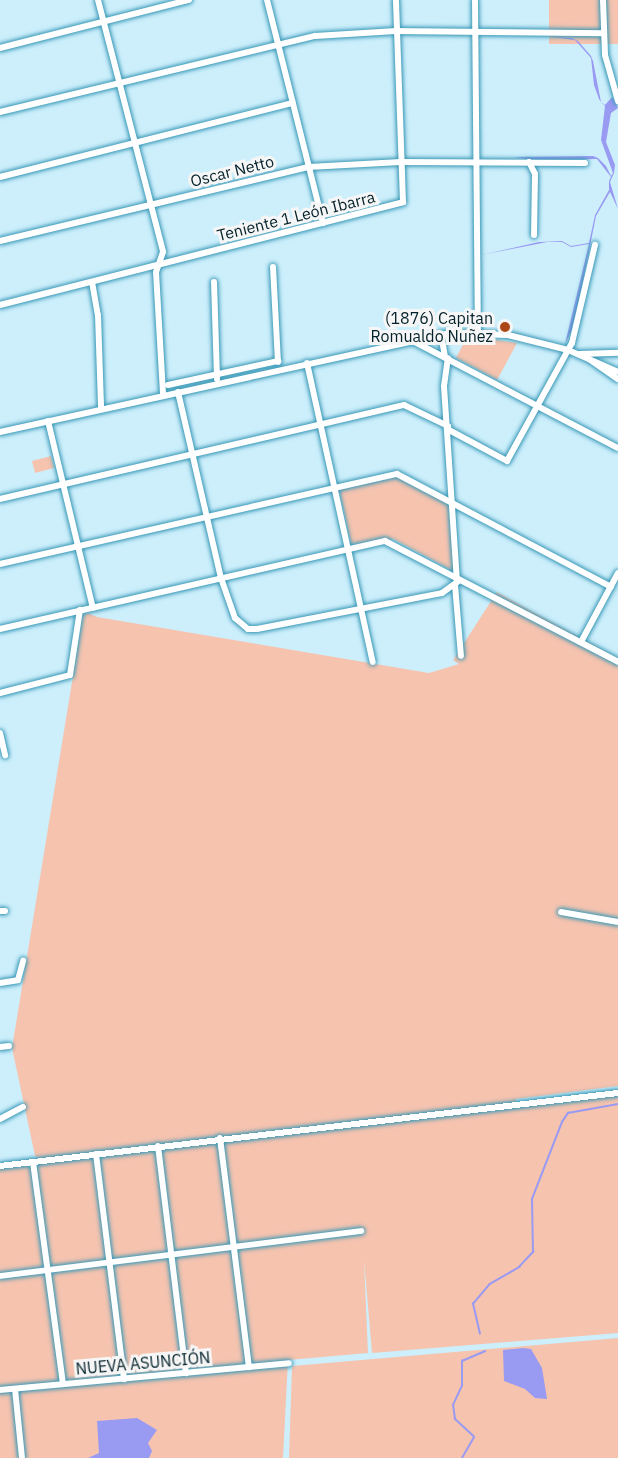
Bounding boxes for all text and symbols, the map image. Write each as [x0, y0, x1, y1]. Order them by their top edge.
street label: Oscar Netto [188, 151, 276, 191]
street label: Teniente 1 León Ibarra [215, 187, 377, 245]
place label: (1876) Capitan Romualdo Nuñez [370, 308, 493, 346]
marker: (1876) Capitan Romualdo Nuñez [498, 320, 512, 334]
street label: NUEVA ASUNCIÓN [75, 1348, 211, 1378]

